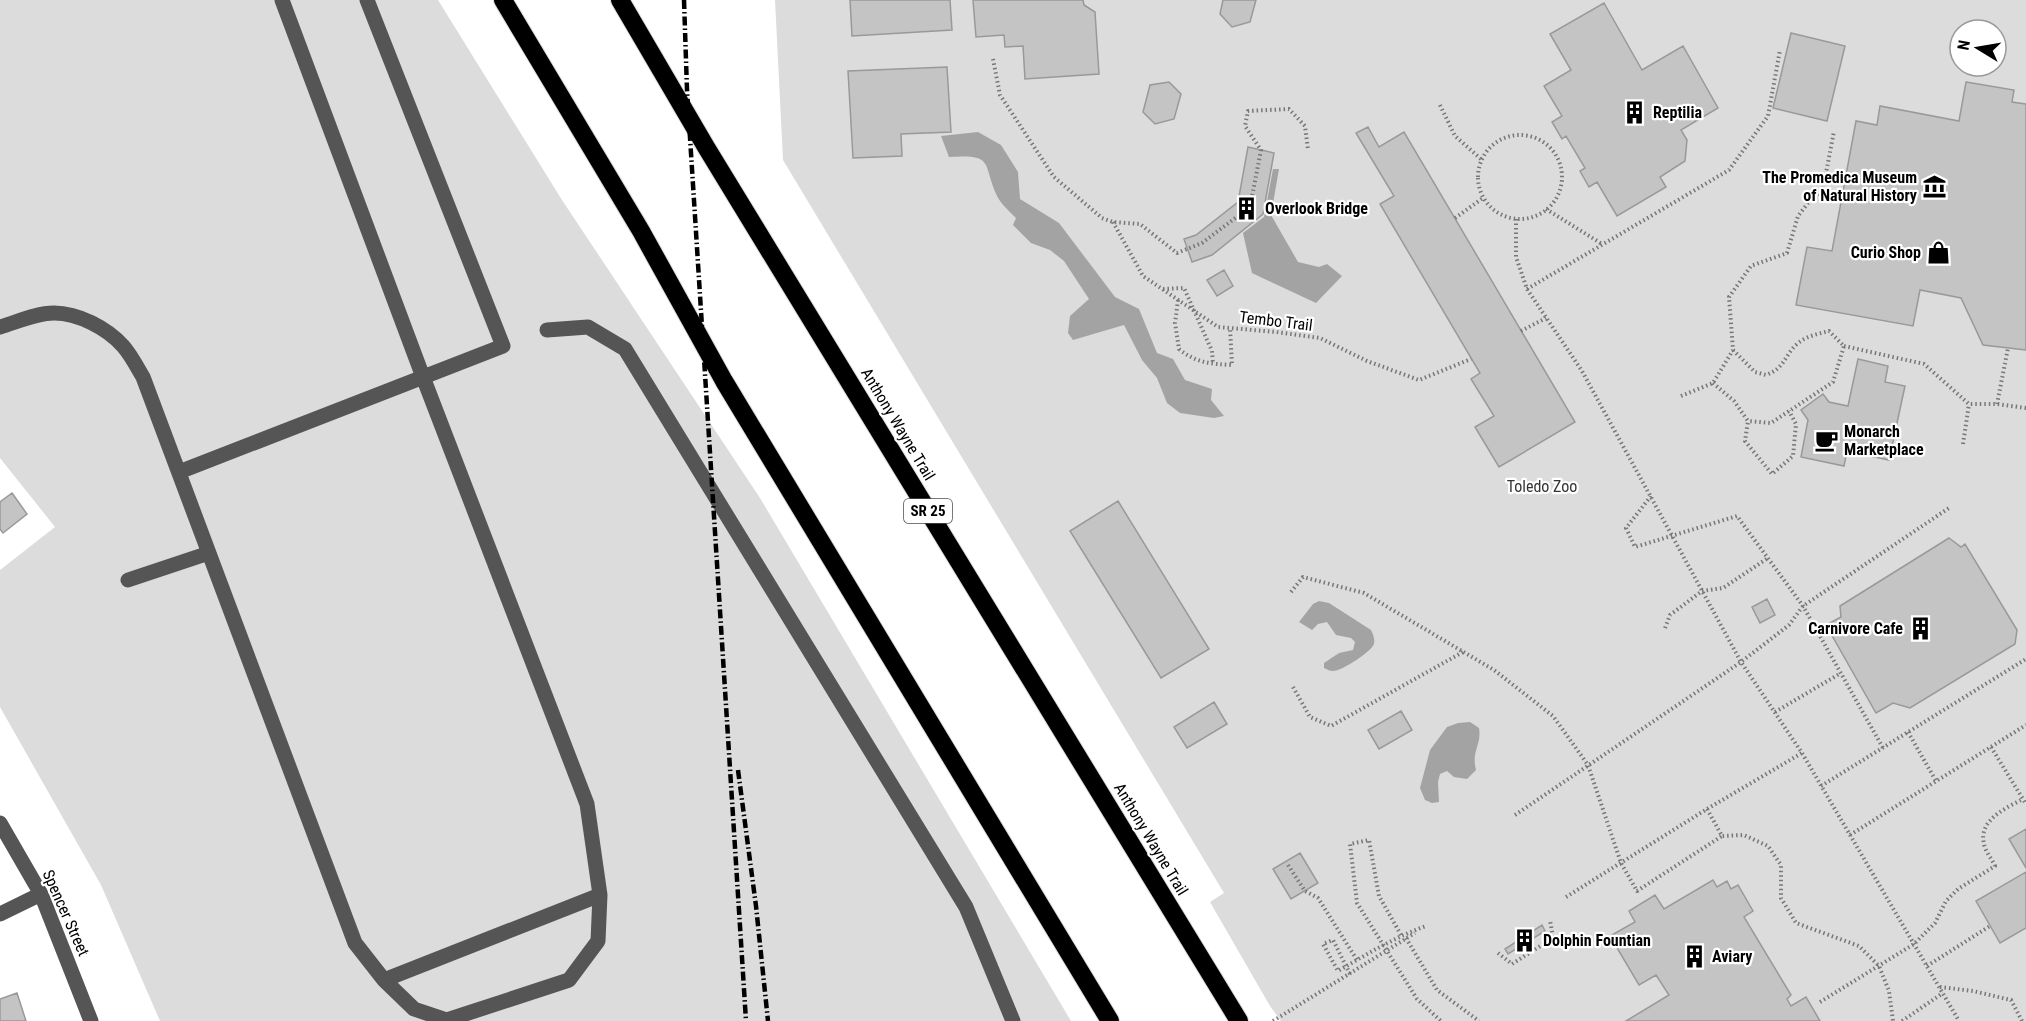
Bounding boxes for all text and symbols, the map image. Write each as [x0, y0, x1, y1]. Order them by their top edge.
north arrow [1948, 18, 2008, 78]
text: N [1954, 39, 1974, 52]
building icon: Reptilia [1622, 99, 1648, 125]
place label: Reptilia [1653, 103, 1702, 122]
place label: The Promedica Museum of Natural History [1762, 168, 1917, 205]
museum icon: The Promedica Museum of Natural History [1922, 173, 1948, 199]
building icon: Overlook Bridge [1234, 195, 1260, 221]
place label: Overlook Bridge [1265, 199, 1368, 218]
shop icon: Curio Shop [1926, 239, 1952, 265]
place label: Curio Shop [1851, 243, 1921, 262]
street label: Tembo Trail [1238, 307, 1314, 335]
street label: Anthony Wayne Trail [857, 364, 939, 484]
place label: Monarch Marketplace [1844, 422, 1924, 459]
cafe icon: Monarch Marketplace [1813, 427, 1839, 453]
park label: Toledo Zoo [1507, 477, 1577, 496]
road number: SR 25 [904, 499, 952, 523]
building icon: Carnivore Cafe [1908, 615, 1934, 641]
place label: Carnivore Cafe [1808, 619, 1903, 638]
street label: Anthony Wayne Trail [1110, 779, 1192, 899]
street label: Spencer Street [39, 867, 94, 959]
building icon: Dolphin Fountian [1512, 927, 1538, 953]
place label: Dolphin Fountian [1543, 931, 1651, 950]
building icon: Aviary [1681, 943, 1707, 969]
place label: Aviary [1712, 947, 1752, 966]

